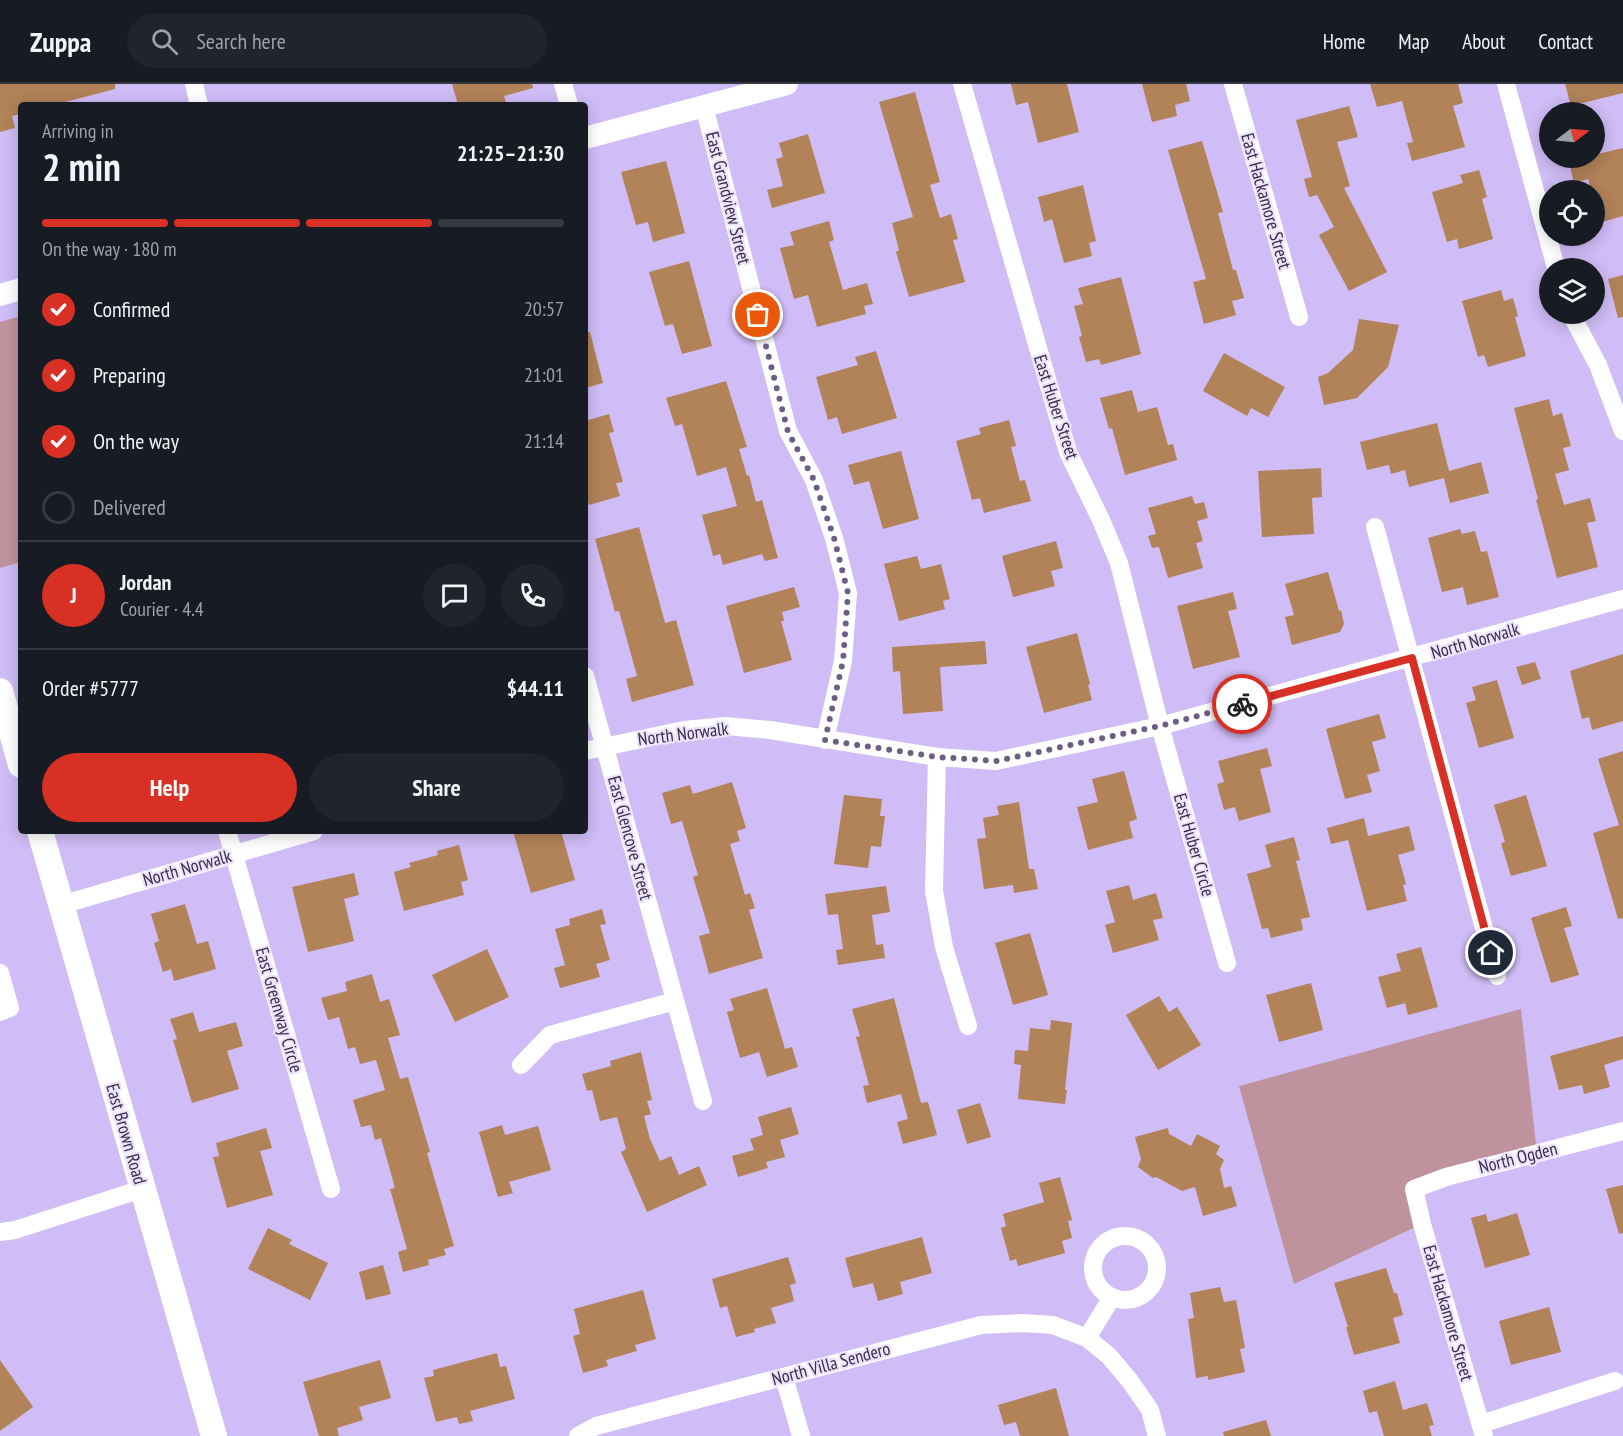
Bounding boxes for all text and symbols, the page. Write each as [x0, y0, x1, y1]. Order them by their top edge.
search box [127, 14, 547, 68]
text: Zuppa [30, 23, 91, 60]
icon: search [148, 25, 181, 58]
text: Search here [196, 27, 286, 55]
text: Home [1323, 28, 1365, 55]
text: Map [1398, 28, 1429, 55]
text: About [1462, 28, 1505, 55]
text: Contact [1538, 28, 1593, 55]
north arrow [1539, 102, 1605, 168]
map controls [1539, 102, 1605, 324]
text: Arriving in [42, 118, 114, 144]
street label: East Grandview Street [701, 129, 756, 267]
street label: East Hackamore Street [1236, 130, 1297, 271]
text: 21:25–21:30 [457, 139, 564, 167]
text: 2 min [42, 141, 121, 192]
button: locate [1539, 180, 1605, 246]
text: On the way · 180 m [42, 236, 177, 262]
button: layers [1539, 258, 1605, 324]
pin [732, 289, 783, 340]
icon: check [42, 293, 75, 326]
text: Confirmed [93, 295, 170, 323]
text: 20:57 [524, 296, 564, 322]
icon: bag [741, 298, 774, 331]
street label: East Huber Street [1029, 352, 1084, 462]
icon: check [42, 359, 75, 392]
text: Preparing [93, 361, 166, 389]
text: 21:01 [524, 362, 564, 388]
icon: check [42, 425, 75, 458]
text: On the way [93, 427, 179, 455]
text: 21:14 [524, 428, 564, 454]
text: Delivered [93, 493, 166, 521]
button: chat [423, 564, 486, 627]
button: phone [501, 564, 564, 627]
text: Jordan [120, 568, 171, 596]
text: J [70, 581, 77, 609]
text: Courier · 4.4 [120, 596, 204, 622]
street label: North Norwalk [1428, 617, 1522, 664]
text: Order #5777 [42, 674, 139, 702]
text: $44.11 [507, 674, 564, 702]
courier [1212, 674, 1272, 734]
icon: bike [1226, 688, 1259, 721]
street label: North Norwalk [636, 717, 729, 750]
button: Help [42, 753, 297, 822]
button: Share [309, 753, 564, 822]
street label: East Glencove Street [603, 773, 658, 902]
street label: East Huber Circle [1169, 791, 1220, 899]
street label: North Norwalk [140, 844, 234, 891]
pin [1465, 927, 1516, 978]
icon: home [1474, 936, 1507, 969]
street label: East Greenway Circle [251, 945, 308, 1075]
street label: East Brown Road [101, 1081, 152, 1187]
street label: North Ogden [1476, 1137, 1560, 1178]
street label: East Hackamore Street [1418, 1242, 1479, 1383]
street label: North Villa Sendero [769, 1337, 893, 1390]

